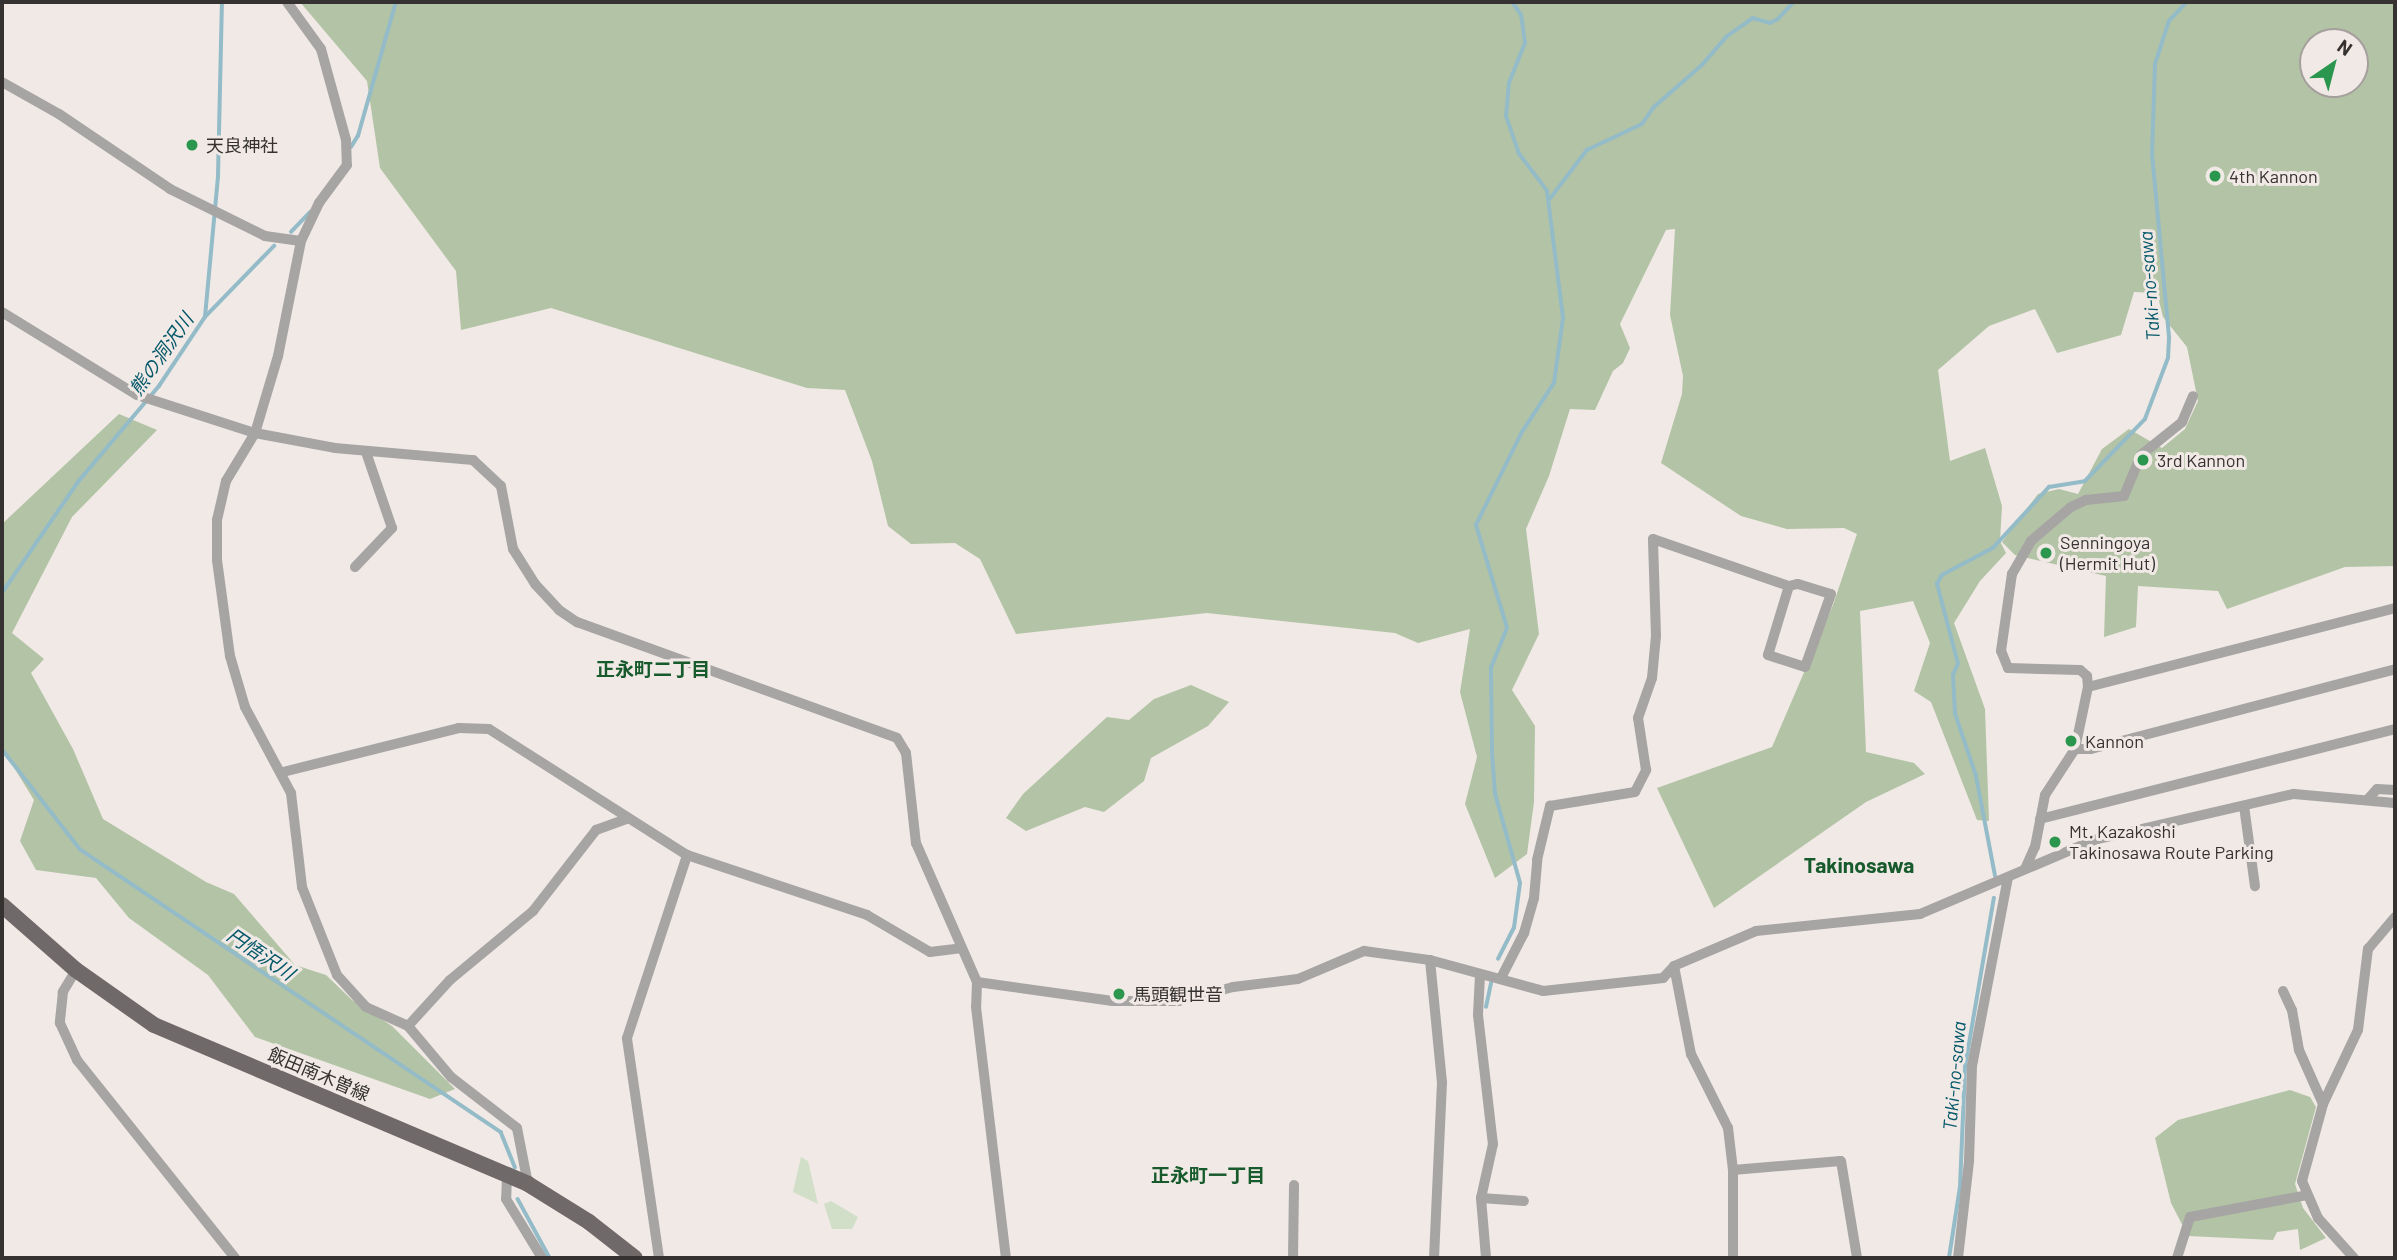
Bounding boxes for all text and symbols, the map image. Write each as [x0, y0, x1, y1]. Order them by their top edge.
north arrow [2299, 28, 2369, 98]
text: N [2333, 34, 2357, 60]
place label: 天良神社 [206, 134, 278, 156]
marker: 天良神社 [184, 137, 200, 153]
place label: 4th Kannon [2229, 165, 2318, 187]
marker: 4th Kannon [2207, 168, 2223, 184]
water label: Taki-no-sawa [2134, 230, 2164, 342]
water label: 熊の洞沢川 [124, 309, 198, 399]
place label: 3rd Kannon [2157, 449, 2245, 471]
marker: 3rd Kannon [2135, 452, 2151, 468]
place label: Senningoya (Hermit Hut) [2060, 532, 2155, 574]
marker: Senningoya (Hermit Hut) [2038, 545, 2054, 561]
district label: 正永町二丁目 [596, 658, 710, 680]
place label: Kannon [2085, 730, 2144, 752]
marker: Kannon [2063, 733, 2079, 749]
place label: Mt. Kazakoshi Takinosawa Route Parking [2069, 821, 2274, 864]
marker: Mt. Kazakoshi Takinosawa Route Parking [2047, 834, 2063, 850]
district label: Takinosawa [1804, 852, 1914, 878]
water label: 円悟沢川 [223, 923, 299, 985]
place label: 馬頭観世音 [1133, 983, 1223, 1005]
marker: 馬頭観世音 [1111, 986, 1127, 1002]
water label: Taki-no-sawa [1938, 1020, 1970, 1132]
street label: 飯田南木曽線 [265, 1043, 373, 1105]
district label: 正永町一丁目 [1151, 1164, 1265, 1186]

